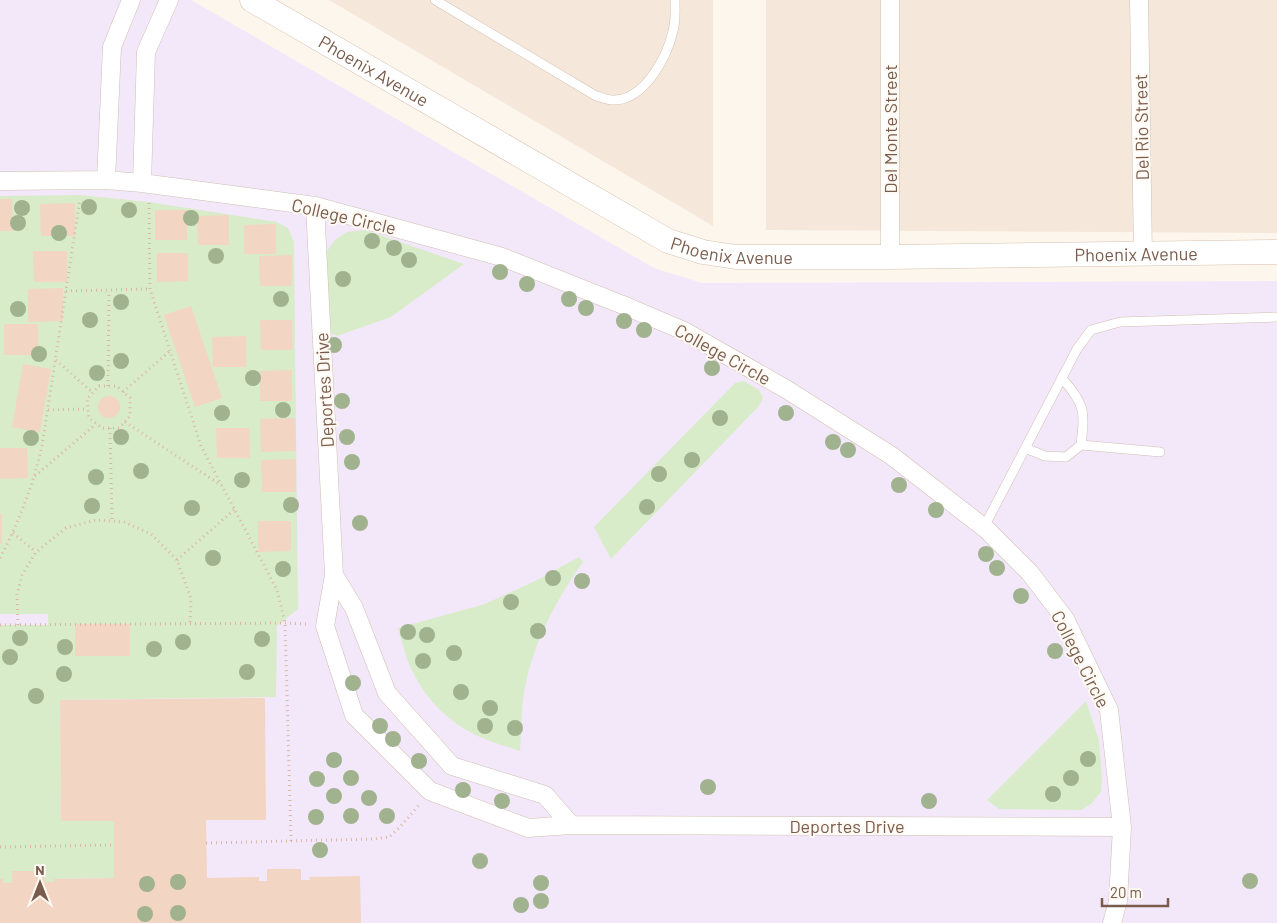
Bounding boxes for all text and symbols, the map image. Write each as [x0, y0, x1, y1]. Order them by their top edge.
street label: Phoenix Avenue [315, 30, 433, 111]
street label: Del Monte Street [879, 64, 901, 194]
street label: Del Rio Street [1129, 74, 1153, 180]
street label: College Circle [290, 193, 398, 239]
street label: Phoenix Avenue [668, 232, 793, 268]
street label: Phoenix Avenue [1074, 242, 1198, 266]
street label: College Circle [671, 319, 775, 389]
street label: Deportes Drive [310, 332, 338, 448]
street label: College Circle [1047, 607, 1115, 711]
street label: Deportes Drive [789, 815, 905, 837]
north arrow [15, 858, 65, 908]
text: N [35, 861, 45, 878]
scale bar [1102, 876, 1168, 908]
text: 20 m [1110, 883, 1142, 901]

